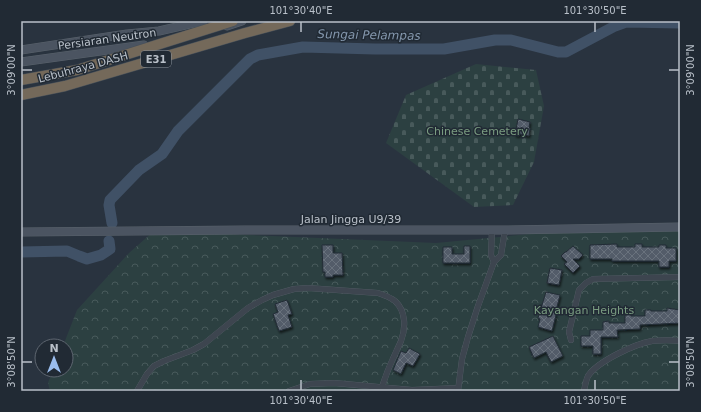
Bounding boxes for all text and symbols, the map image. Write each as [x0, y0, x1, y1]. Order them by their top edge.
text: 101°30'40"E [269, 5, 333, 16]
text: 101°30'50"E [563, 5, 627, 16]
street label: Persiaran Neutron [57, 26, 157, 53]
water label: Sungai Pelampas [317, 27, 421, 43]
text: 3°09'00"N [6, 44, 17, 96]
text: 3°09'00"N [685, 44, 696, 96]
street label: Lebuhraya DASH [37, 49, 130, 86]
road number: E31 [141, 51, 171, 67]
park label: Chinese Cemetery [426, 125, 528, 138]
street label: Jalan Jingga U9/39 [300, 213, 401, 226]
park label: Kayangan Heights [534, 304, 634, 317]
text: 3°08'50"N [6, 336, 17, 388]
text: 3°08'50"N [685, 336, 696, 388]
north arrow [34, 338, 74, 378]
text: N [49, 342, 59, 355]
text: 101°30'40"E [269, 395, 333, 406]
text: 101°30'50"E [563, 395, 627, 406]

